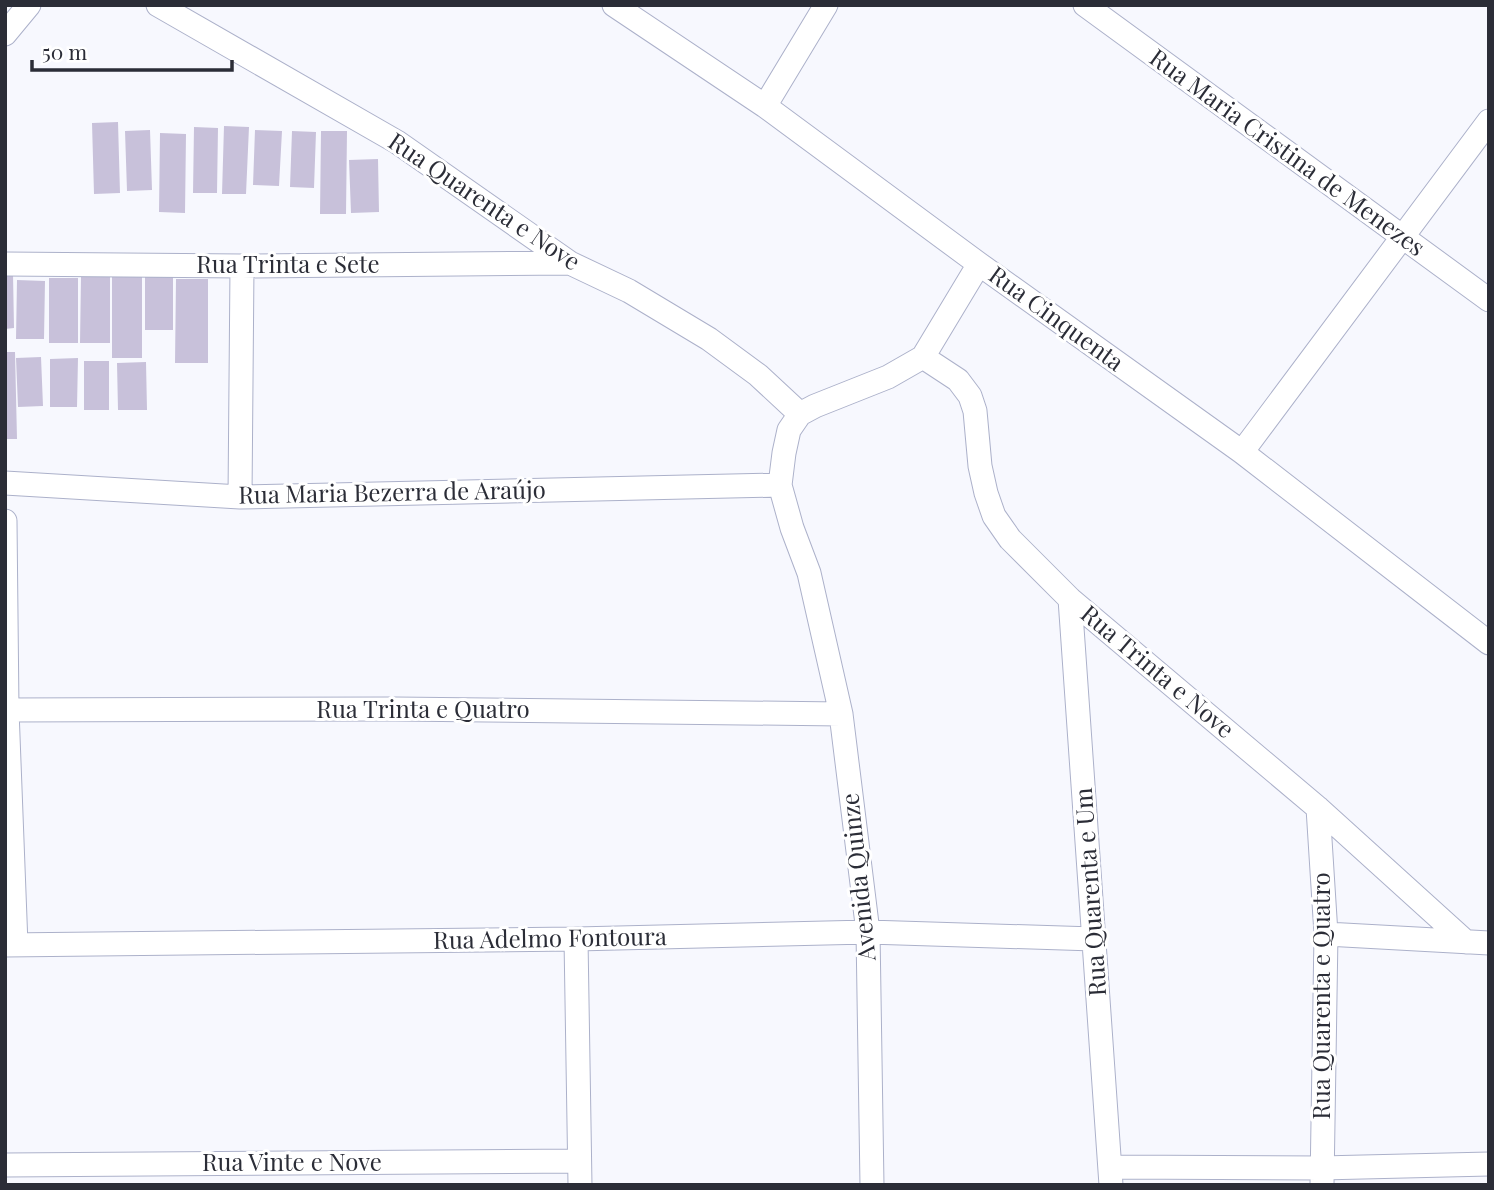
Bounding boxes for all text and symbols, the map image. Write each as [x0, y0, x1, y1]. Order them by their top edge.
scale bar [32, 28, 231, 72]
text: 50 m [42, 37, 88, 65]
street label: Rua Maria Cristina de Menezes [1144, 41, 1432, 262]
street label: Rua Quarenta e Nove [383, 124, 587, 276]
street label: Rua Trinta e Sete [196, 247, 380, 279]
street label: Rua Cinquenta [983, 258, 1131, 377]
street label: Rua Maria Bezerra de Araújo [238, 472, 546, 510]
street label: Rua Trinta e Nove [1075, 597, 1242, 744]
street label: Rua Trinta e Quatro [316, 692, 530, 724]
street label: Rua Quarenta e Um [1066, 787, 1112, 998]
street label: Avenida Quinze [832, 792, 882, 964]
street label: Rua Quarenta e Quatro [1304, 872, 1336, 1120]
street label: Rua Adelmo Fontoura [433, 919, 667, 955]
street label: Rua Vinte e Nove [202, 1145, 382, 1177]

